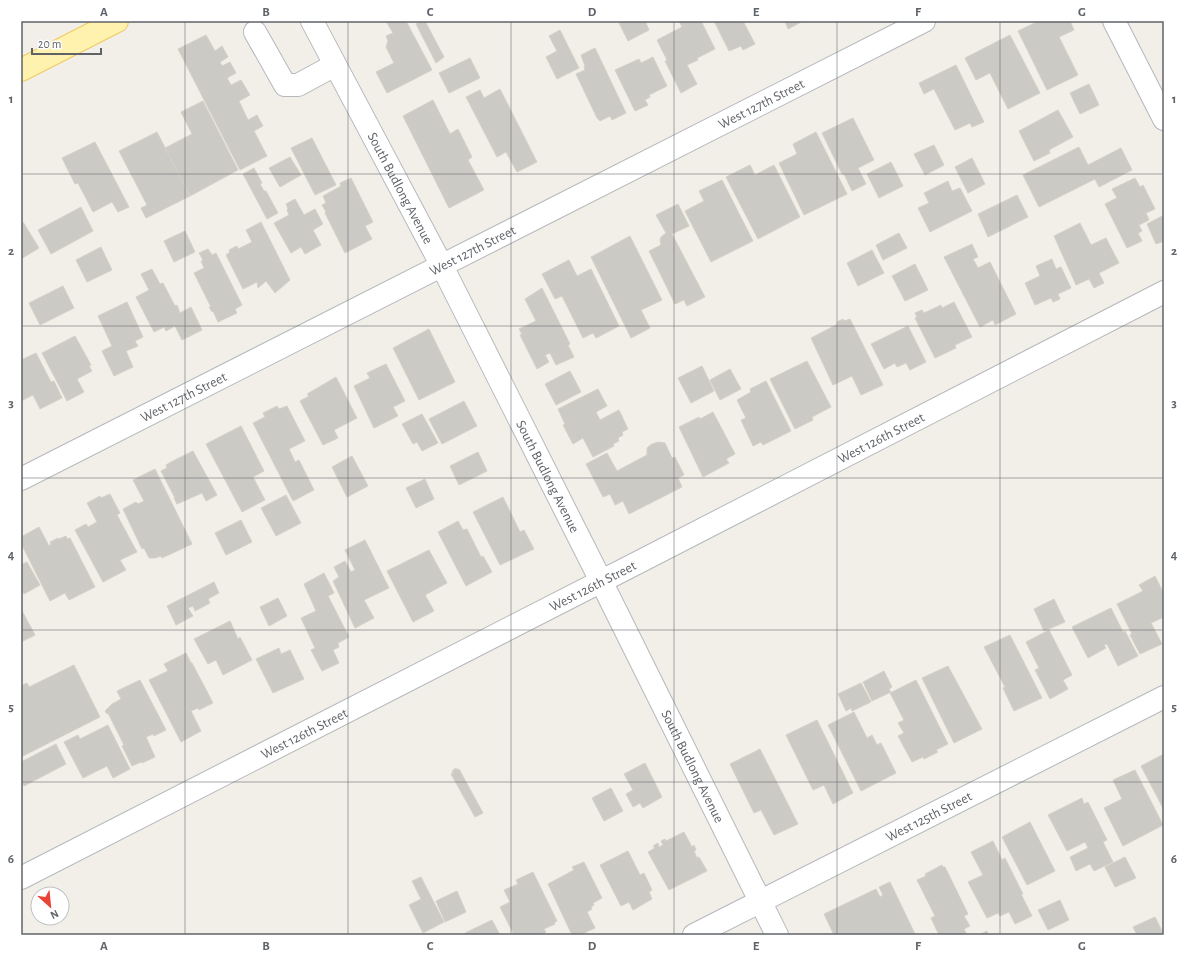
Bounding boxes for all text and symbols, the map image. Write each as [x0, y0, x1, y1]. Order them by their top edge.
text: A [100, 6, 108, 19]
text: B [262, 6, 270, 19]
text: C [427, 6, 434, 19]
text: D [588, 6, 597, 19]
text: E [753, 6, 760, 19]
text: F [915, 6, 922, 19]
text: G [1078, 6, 1086, 19]
scale bar [32, 30, 101, 56]
text: 20 m [38, 38, 61, 50]
street label: West 127th Street [716, 77, 807, 132]
text: 1 [9, 93, 13, 106]
text: 1 [1172, 93, 1176, 106]
street label: South Budlong Avenue [365, 130, 435, 246]
street label: West 127th Street [427, 223, 518, 279]
text: 2 [8, 245, 14, 258]
text: 2 [1171, 245, 1177, 258]
street label: West 127th Street [138, 370, 230, 425]
text: 3 [8, 397, 14, 410]
text: 3 [1171, 397, 1177, 410]
street label: West 126th Street [836, 410, 927, 467]
street label: South Budlong Avenue [513, 418, 581, 535]
text: 4 [8, 549, 15, 562]
text: 4 [1171, 549, 1178, 562]
street label: West 126th Street [547, 558, 639, 614]
text: 5 [8, 701, 14, 714]
text: 5 [1171, 701, 1177, 714]
street label: West 126th Street [259, 706, 351, 762]
street label: South Budlong Avenue [658, 708, 726, 825]
street label: West 125th Street [884, 789, 975, 845]
text: 6 [8, 853, 14, 866]
text: 6 [1171, 853, 1177, 866]
north arrow [30, 886, 70, 926]
text: N [48, 908, 60, 921]
text: A [100, 940, 108, 953]
text: B [262, 940, 270, 953]
text: C [427, 940, 434, 953]
text: D [588, 940, 597, 953]
text: E [753, 940, 760, 953]
text: F [915, 940, 922, 953]
text: G [1078, 940, 1086, 953]

